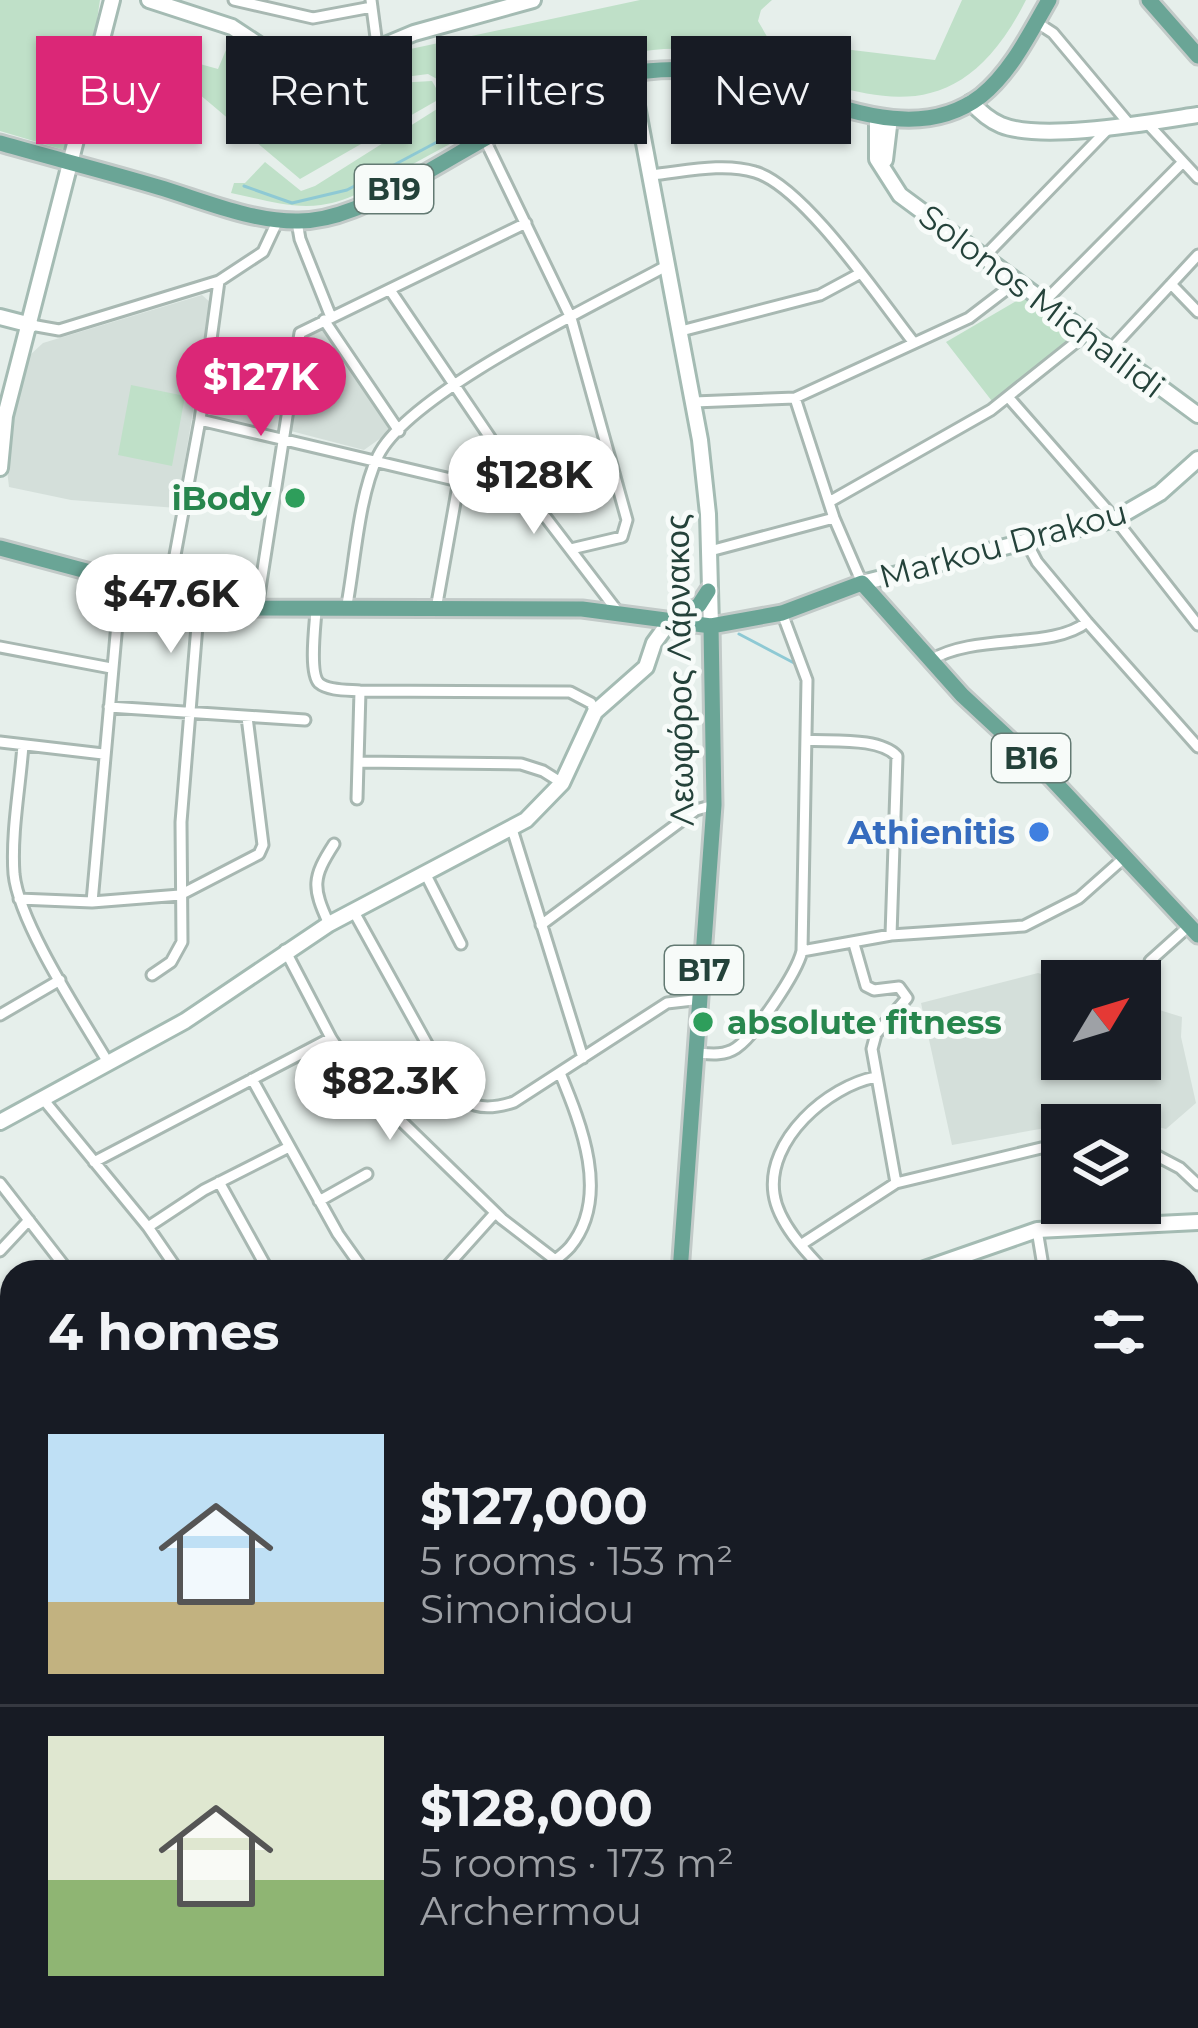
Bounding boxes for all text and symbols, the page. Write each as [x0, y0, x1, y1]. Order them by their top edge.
chip: Buy [36, 36, 202, 144]
chip: Rent [226, 36, 412, 144]
chip: Filters [436, 36, 647, 144]
chip: New [671, 36, 851, 144]
road number: B19 [355, 165, 433, 213]
street label: Solonos Michailidi [911, 196, 1173, 406]
pin: $127K [177, 337, 345, 439]
text: $127K [203, 352, 319, 400]
pin: $128K [450, 435, 618, 537]
text: $128K [475, 450, 593, 498]
place label: iBody [172, 478, 271, 518]
marker: iBody [282, 485, 308, 511]
street label: Markou Drakou [875, 492, 1131, 596]
street label: Λεωφόρος Λάρνακος [656, 514, 702, 826]
pin: $47.6K [73, 554, 269, 656]
text: $47.6K [103, 569, 239, 617]
road number: B16 [992, 734, 1070, 782]
place label: Athienitis [846, 812, 1015, 852]
marker: Athienitis [1026, 819, 1052, 845]
road number: B17 [665, 946, 743, 994]
north arrow [1041, 960, 1161, 1080]
map controls [1041, 960, 1161, 1224]
place label: absolute fitness [727, 1002, 1002, 1042]
marker: absolute fitness [690, 1009, 716, 1035]
pin: $82.3K [292, 1041, 488, 1143]
text: $82.3K [322, 1056, 458, 1104]
button: layers [1041, 1104, 1161, 1224]
icon: filters [1086, 1299, 1152, 1365]
text: 4 homes [48, 1301, 279, 1363]
text: $127,000 [420, 1475, 648, 1537]
icon: home [144, 1482, 288, 1626]
text: 5 rooms · 153 m² [420, 1537, 733, 1585]
text: Simonidou [420, 1585, 634, 1633]
text: $128,000 [420, 1777, 653, 1839]
icon: home [144, 1784, 288, 1928]
text: 5 rooms · 173 m² [420, 1839, 734, 1887]
text: Archermou [420, 1887, 642, 1935]

